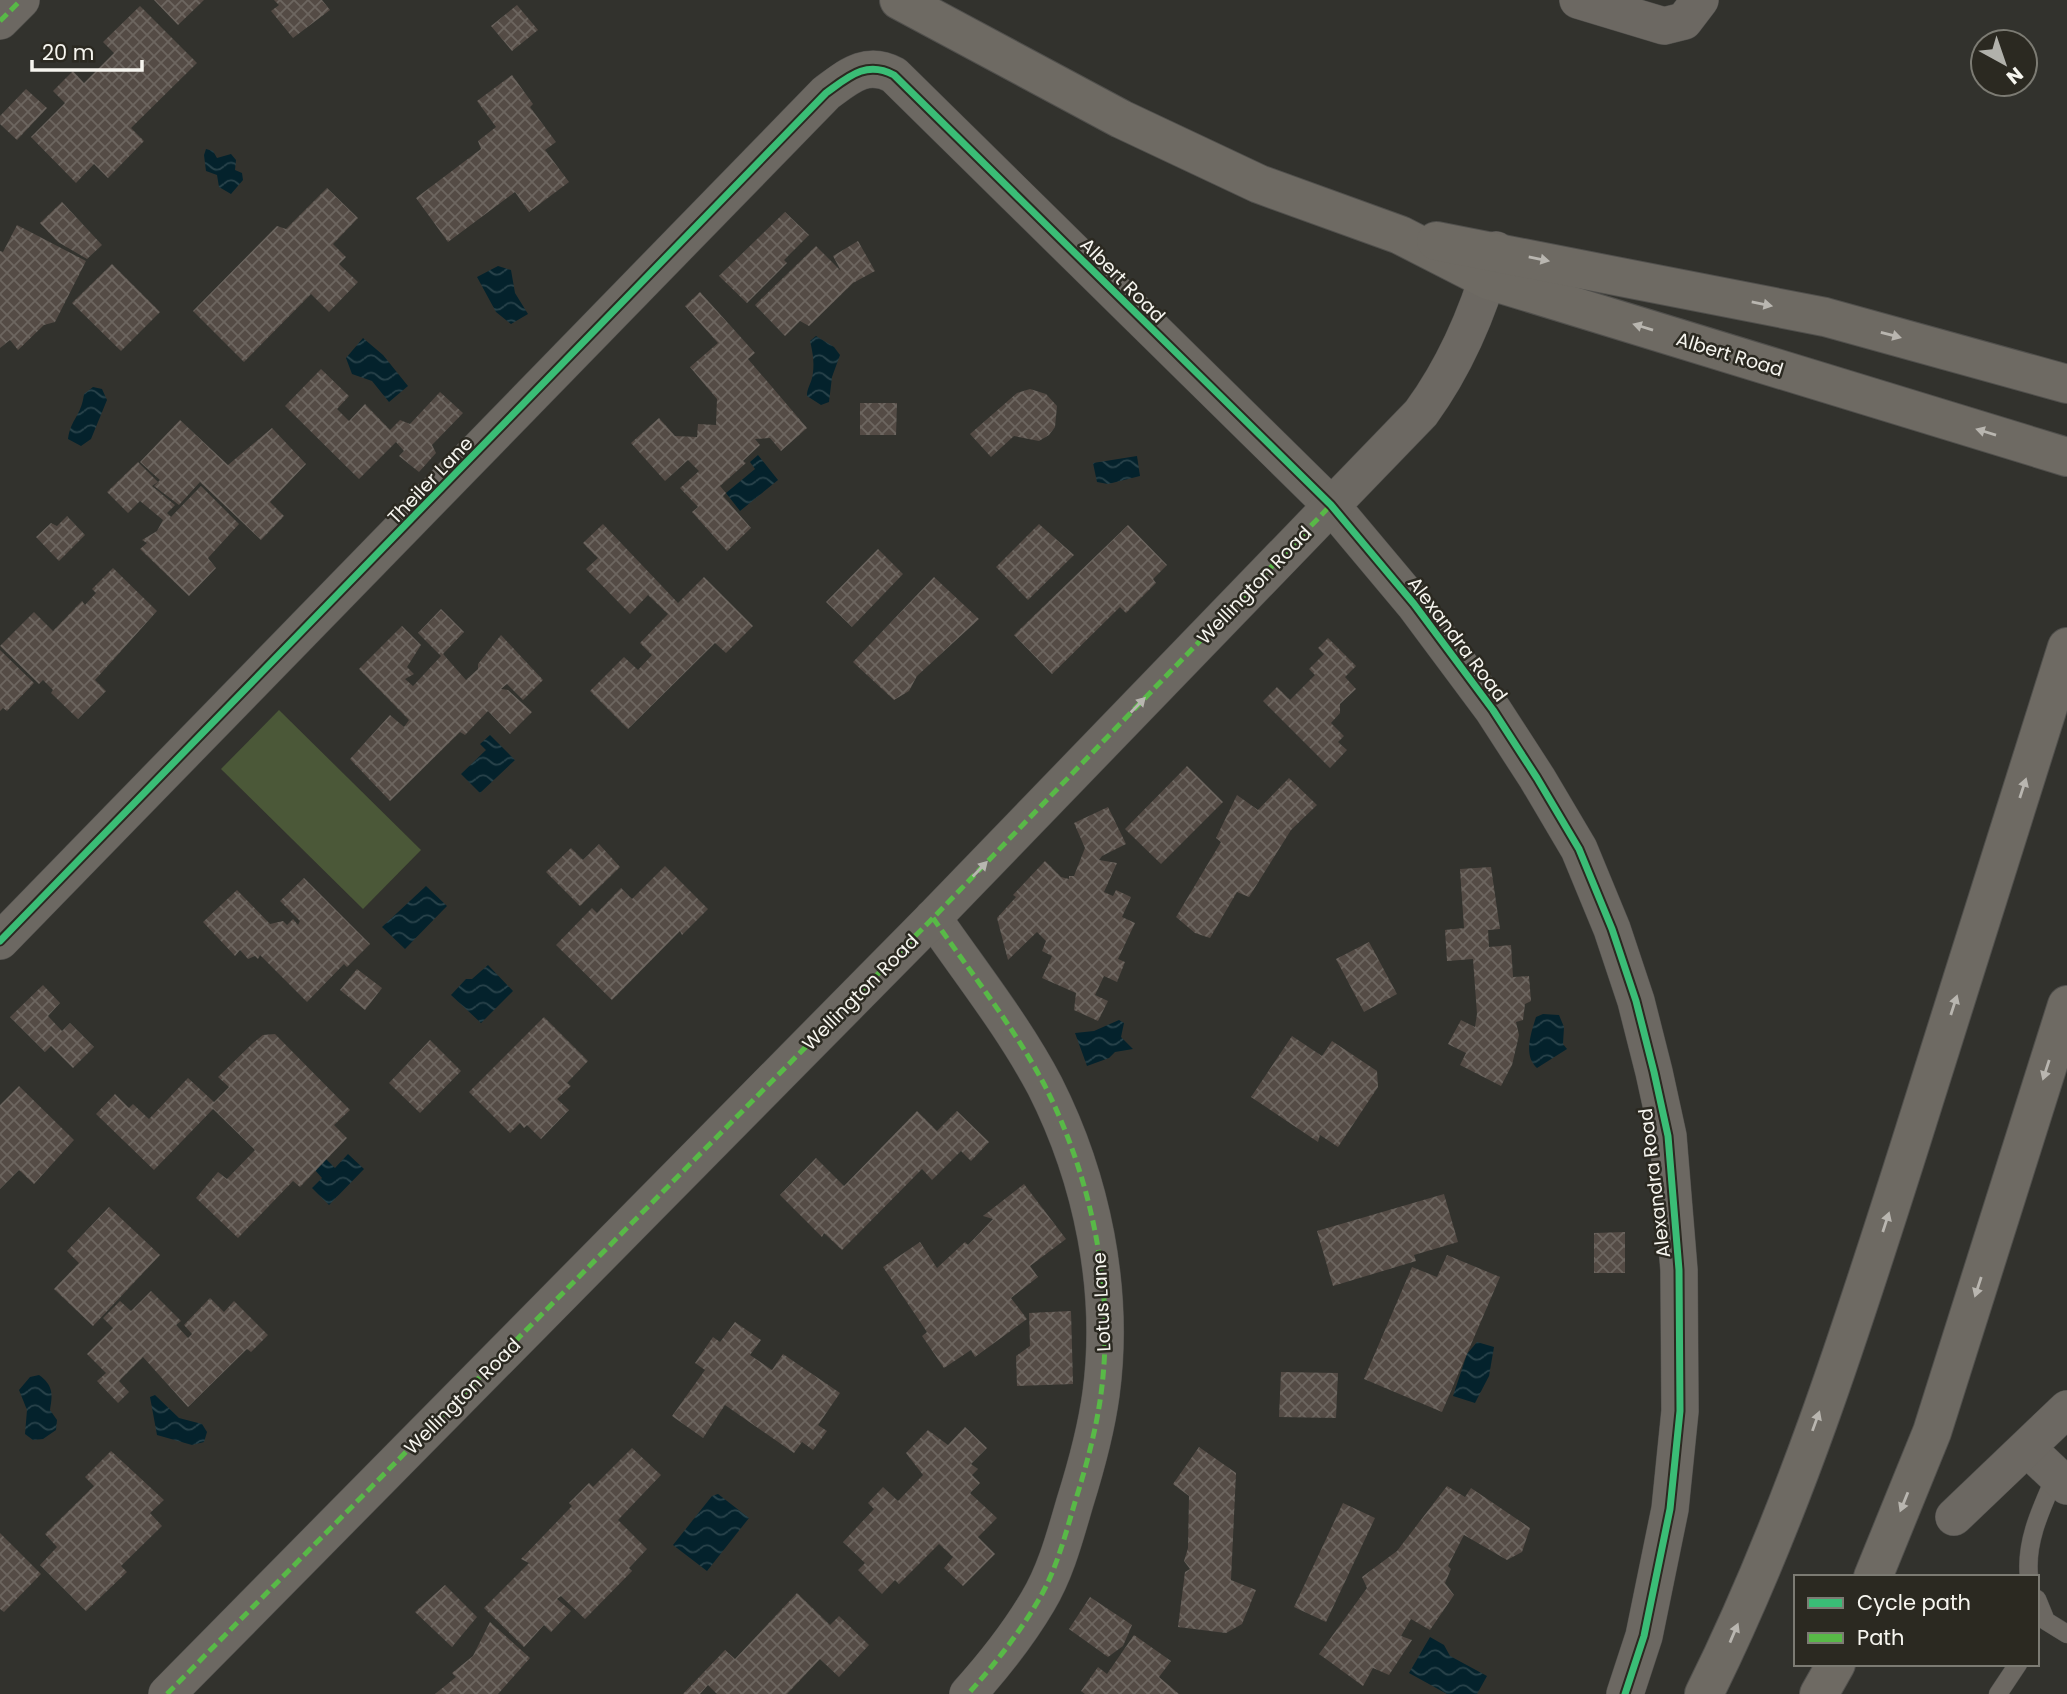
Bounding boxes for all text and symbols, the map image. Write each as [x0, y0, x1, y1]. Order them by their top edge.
scale bar [32, 28, 142, 72]
north arrow [1969, 28, 2039, 98]
text: 20 m [42, 38, 95, 67]
text: N [2000, 61, 2029, 91]
street label: Albert Road [1074, 232, 1171, 329]
one-way arrow [1528, 254, 1550, 265]
one-way arrow [1751, 299, 1773, 310]
one-way arrow [1633, 322, 1654, 332]
street label: Albert Road [1673, 325, 1787, 384]
one-way arrow [1880, 330, 1902, 341]
one-way arrow [1975, 427, 1996, 437]
street label: Theiler Lane [382, 431, 479, 530]
street label: Wellington Road [1191, 520, 1318, 650]
street label: Alexandra Road [1401, 571, 1514, 708]
one-way arrow [1130, 697, 1147, 714]
one-way arrow [2018, 777, 2028, 798]
one-way arrow [972, 861, 988, 878]
street label: Wellington Road [796, 928, 925, 1057]
one-way arrow [1950, 994, 1960, 1015]
one-way arrow [2041, 1060, 2051, 1081]
street label: Alexandra Road [1632, 1107, 1677, 1259]
one-way arrow [1881, 1211, 1891, 1232]
street label: Lotus Lane [1085, 1252, 1118, 1352]
one-way arrow [1972, 1276, 1983, 1297]
street label: Wellington Road [398, 1332, 527, 1461]
one-way arrow [1811, 1410, 1822, 1431]
one-way arrow [1898, 1491, 1909, 1512]
legend [1794, 1575, 2039, 1666]
text: Cycle path [1857, 1588, 1971, 1617]
one-way arrow [1728, 1622, 1739, 1643]
text: Path [1857, 1623, 1904, 1652]

